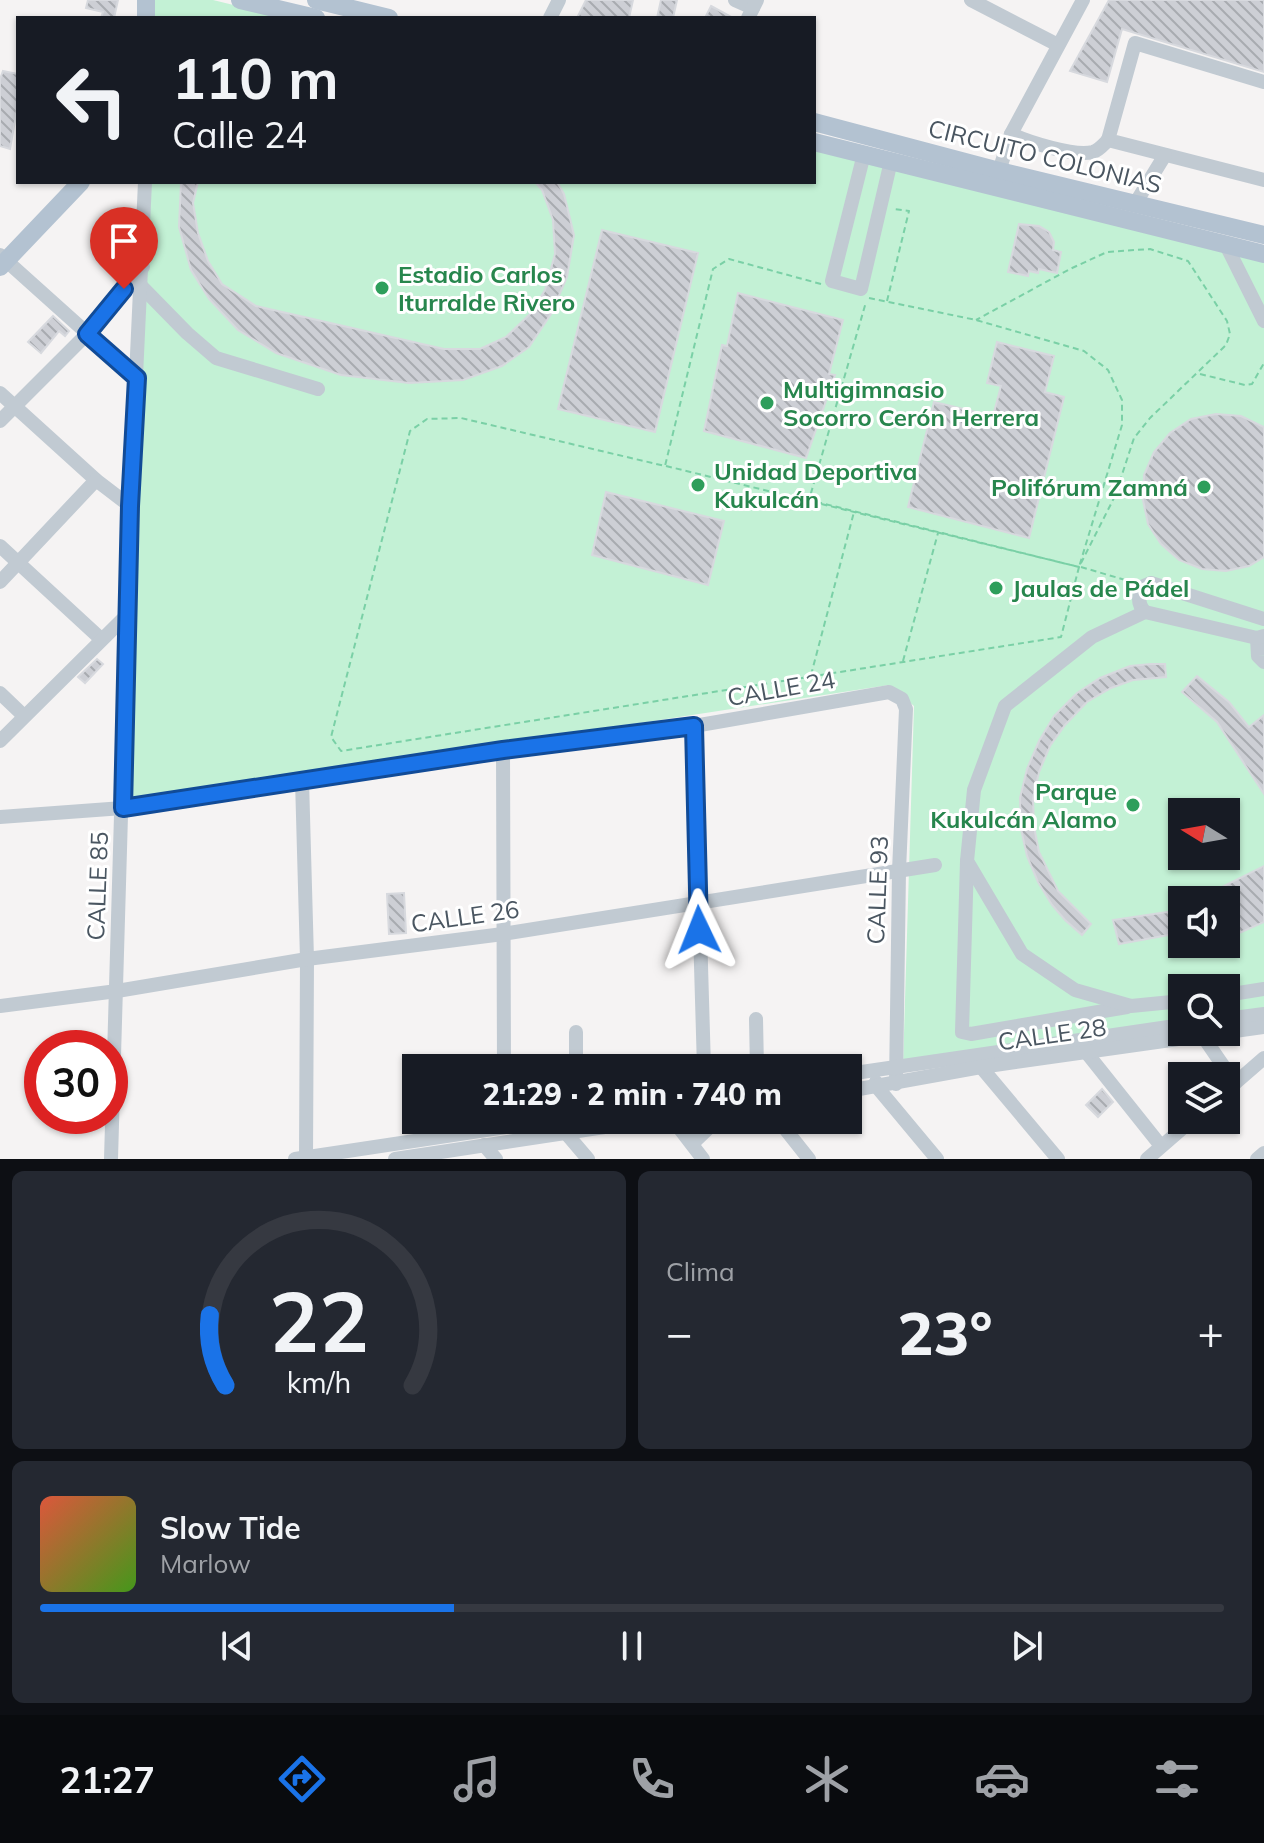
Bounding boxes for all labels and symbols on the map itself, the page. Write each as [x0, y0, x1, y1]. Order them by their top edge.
street label: CIRCUITO COLONIAS [925, 113, 1165, 199]
pin [90, 207, 158, 289]
place label: Estadio Carlos Iturralde Rivero [398, 259, 575, 317]
marker: Estadio Carlos Iturralde Rivero [373, 279, 391, 297]
place label: Multigimnasio Socorro Cerón Herrera [783, 374, 1039, 432]
marker: Multigimnasio Socorro Cerón Herrera [758, 394, 776, 412]
place label: Unidad Deportiva Kukulcán [714, 456, 917, 514]
place label: Polifórum Zamná [991, 472, 1188, 502]
marker: Unidad Deportiva Kukulcán [689, 476, 707, 494]
marker: Polifórum Zamná [1195, 478, 1213, 496]
place label: Jaulas de Pádel [1012, 573, 1189, 603]
marker: Jaulas de Pádel [987, 579, 1005, 597]
street label: CALLE 24 [725, 664, 837, 712]
place label: Parque Kukulcán Alamo [930, 776, 1117, 834]
marker: Parque Kukulcán Alamo [1124, 796, 1142, 814]
north arrow [1168, 798, 1240, 870]
street label: CALLE 85 [80, 831, 114, 941]
street label: CALLE 93 [860, 835, 894, 945]
position arrow [657, 888, 741, 972]
street label: CALLE 26 [409, 894, 521, 938]
street label: CALLE 28 [996, 1012, 1108, 1056]
speed limit sign: 30 [24, 1030, 128, 1134]

